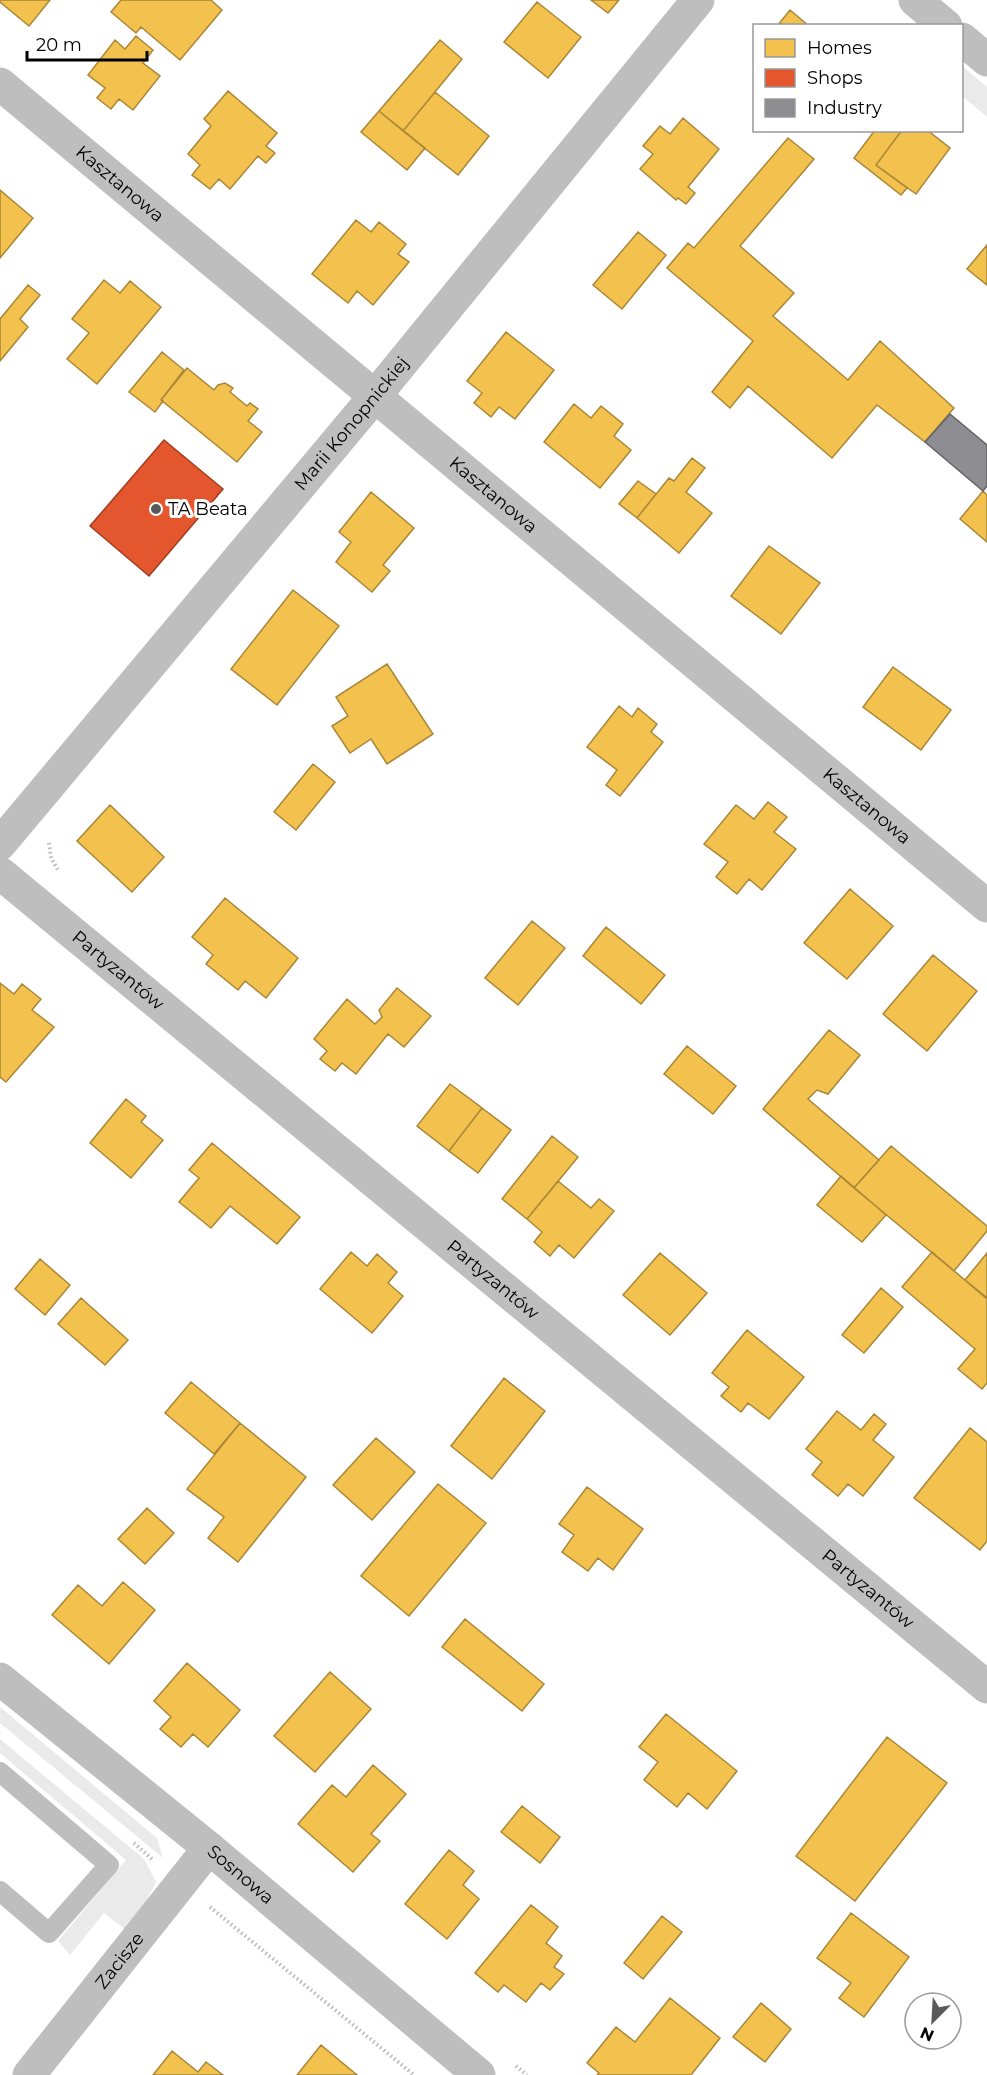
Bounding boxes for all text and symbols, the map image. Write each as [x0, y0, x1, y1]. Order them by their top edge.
scale bar [27, 24, 147, 62]
legend [753, 24, 963, 132]
text: 20 m [36, 34, 82, 56]
text: Homes [807, 37, 872, 59]
text: Shops [807, 67, 863, 89]
text: Industry [807, 97, 882, 119]
street label: Kasztanowa [71, 141, 168, 227]
street label: Marii Konopnickiej [290, 352, 413, 495]
street label: Kasztanowa [445, 452, 542, 538]
place label: TA Beata [168, 498, 248, 520]
marker: TA Beata [149, 502, 163, 516]
street label: Kasztanowa [818, 763, 915, 849]
street label: Partyzantów [68, 926, 169, 1015]
street label: Partyzantów [442, 1235, 544, 1324]
street label: Partyzantów [817, 1544, 919, 1633]
street label: Sosnowa [203, 1840, 278, 1909]
street label: Zacisze [91, 1928, 149, 1993]
north arrow [903, 1991, 963, 2051]
text: N [917, 2023, 937, 2046]

